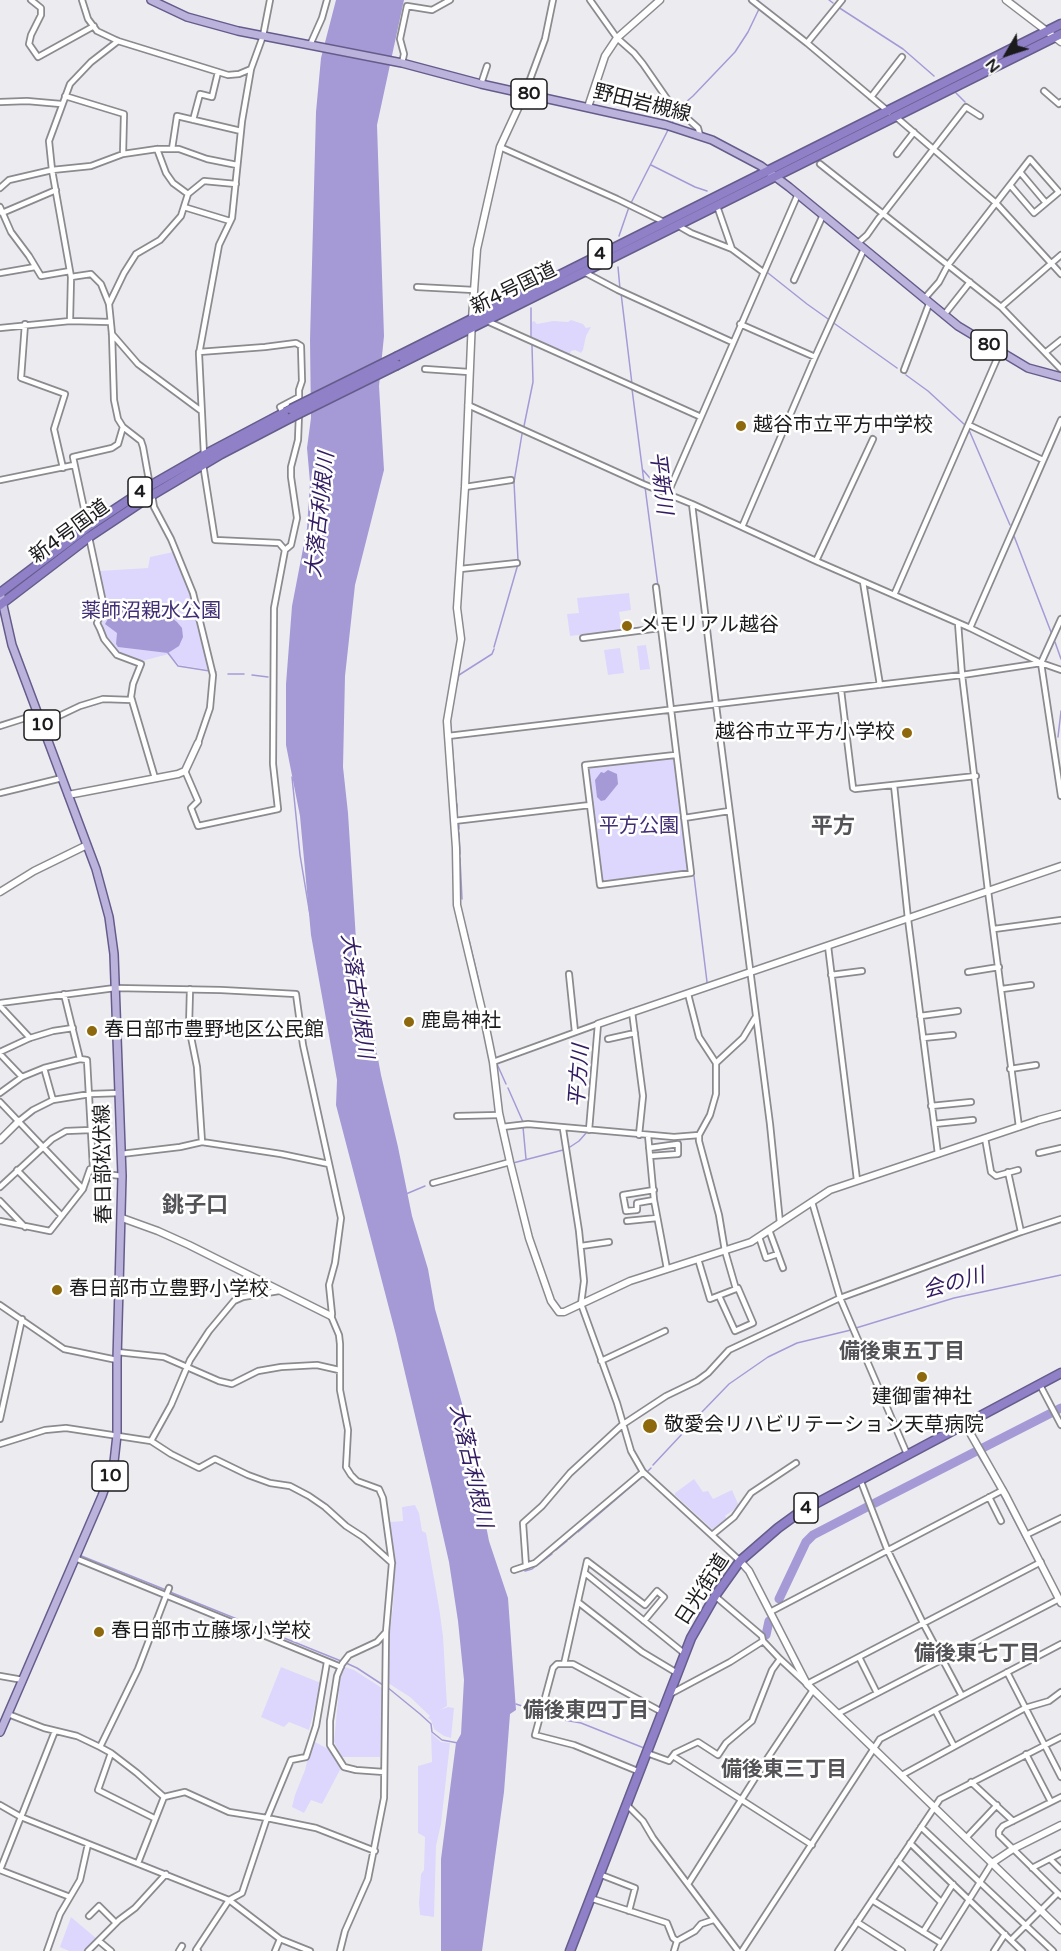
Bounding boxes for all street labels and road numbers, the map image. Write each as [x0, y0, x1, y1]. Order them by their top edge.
road number: 80 [511, 79, 547, 109]
street label: 野田岩槻線 [591, 80, 693, 128]
road number: 4 [588, 239, 612, 269]
street label: 新4号国道 [467, 258, 561, 320]
road number: 80 [971, 330, 1007, 360]
road number: 4 [128, 477, 152, 507]
street label: 新4号国道 [26, 495, 114, 569]
road number: 10 [24, 710, 60, 740]
street label: 春日部松伏線 [91, 1104, 117, 1224]
road number: 10 [92, 1461, 128, 1491]
road number: 4 [794, 1493, 818, 1523]
street label: 日光街道 [671, 1550, 735, 1630]

